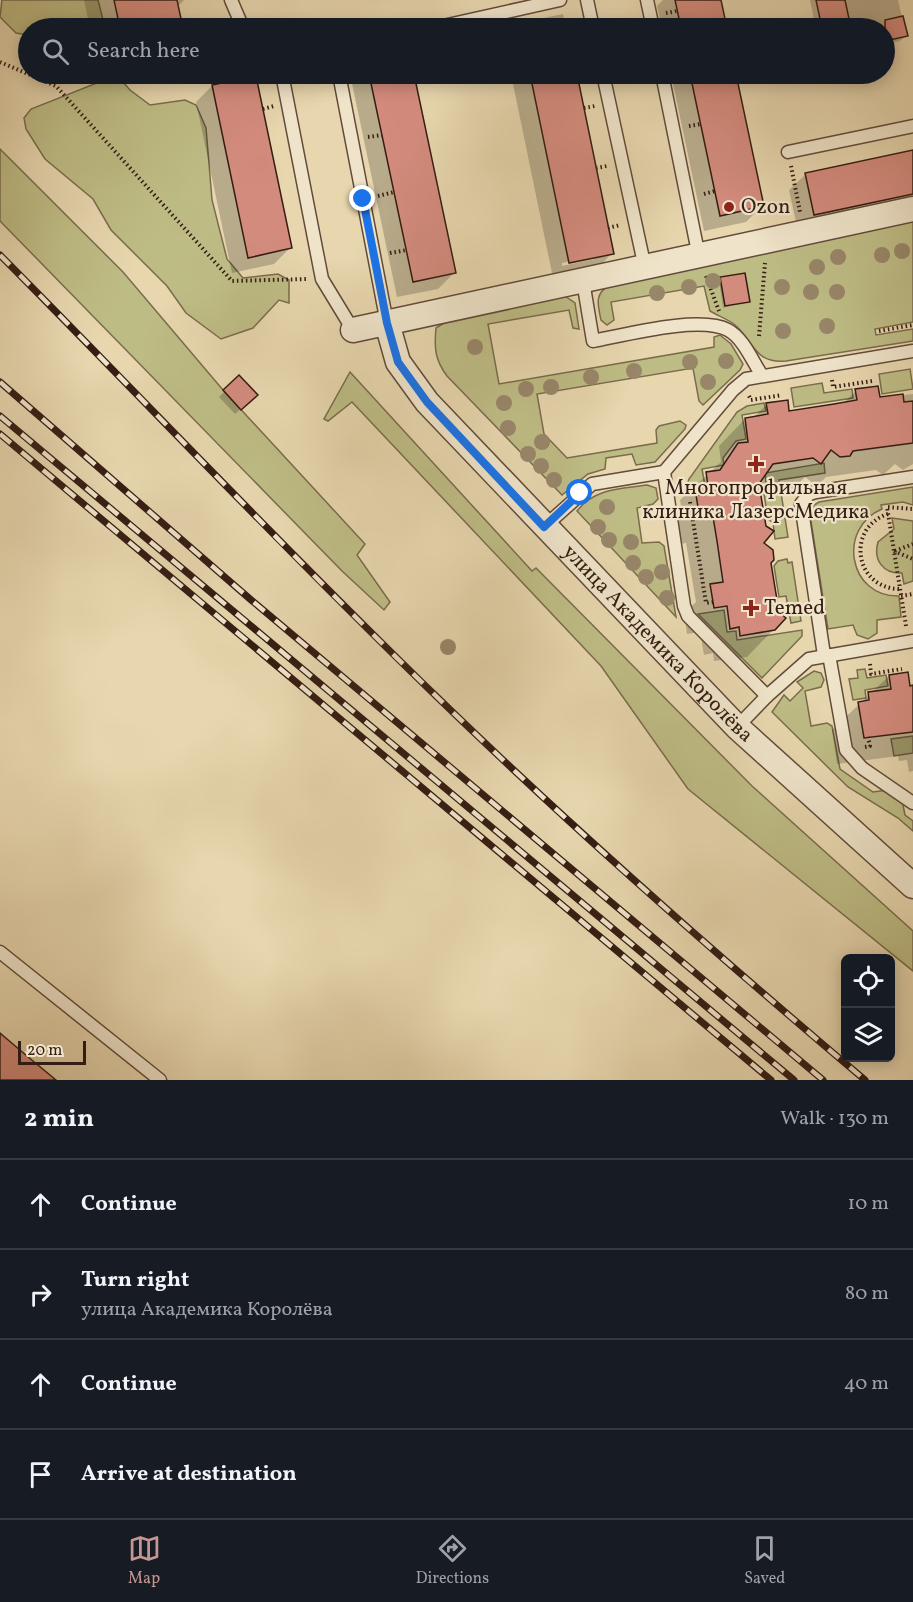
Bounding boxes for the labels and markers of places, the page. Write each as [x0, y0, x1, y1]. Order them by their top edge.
place label: Ozon [741, 193, 791, 222]
marker: Ozon [722, 200, 736, 214]
marker: Многопрофильная клиника ЛазерсМедика [747, 455, 765, 473]
place label: Многопрофильная клиника ЛазерсМедика [642, 474, 870, 527]
place label: Temed [764, 594, 825, 623]
marker: Temed [742, 599, 760, 617]

